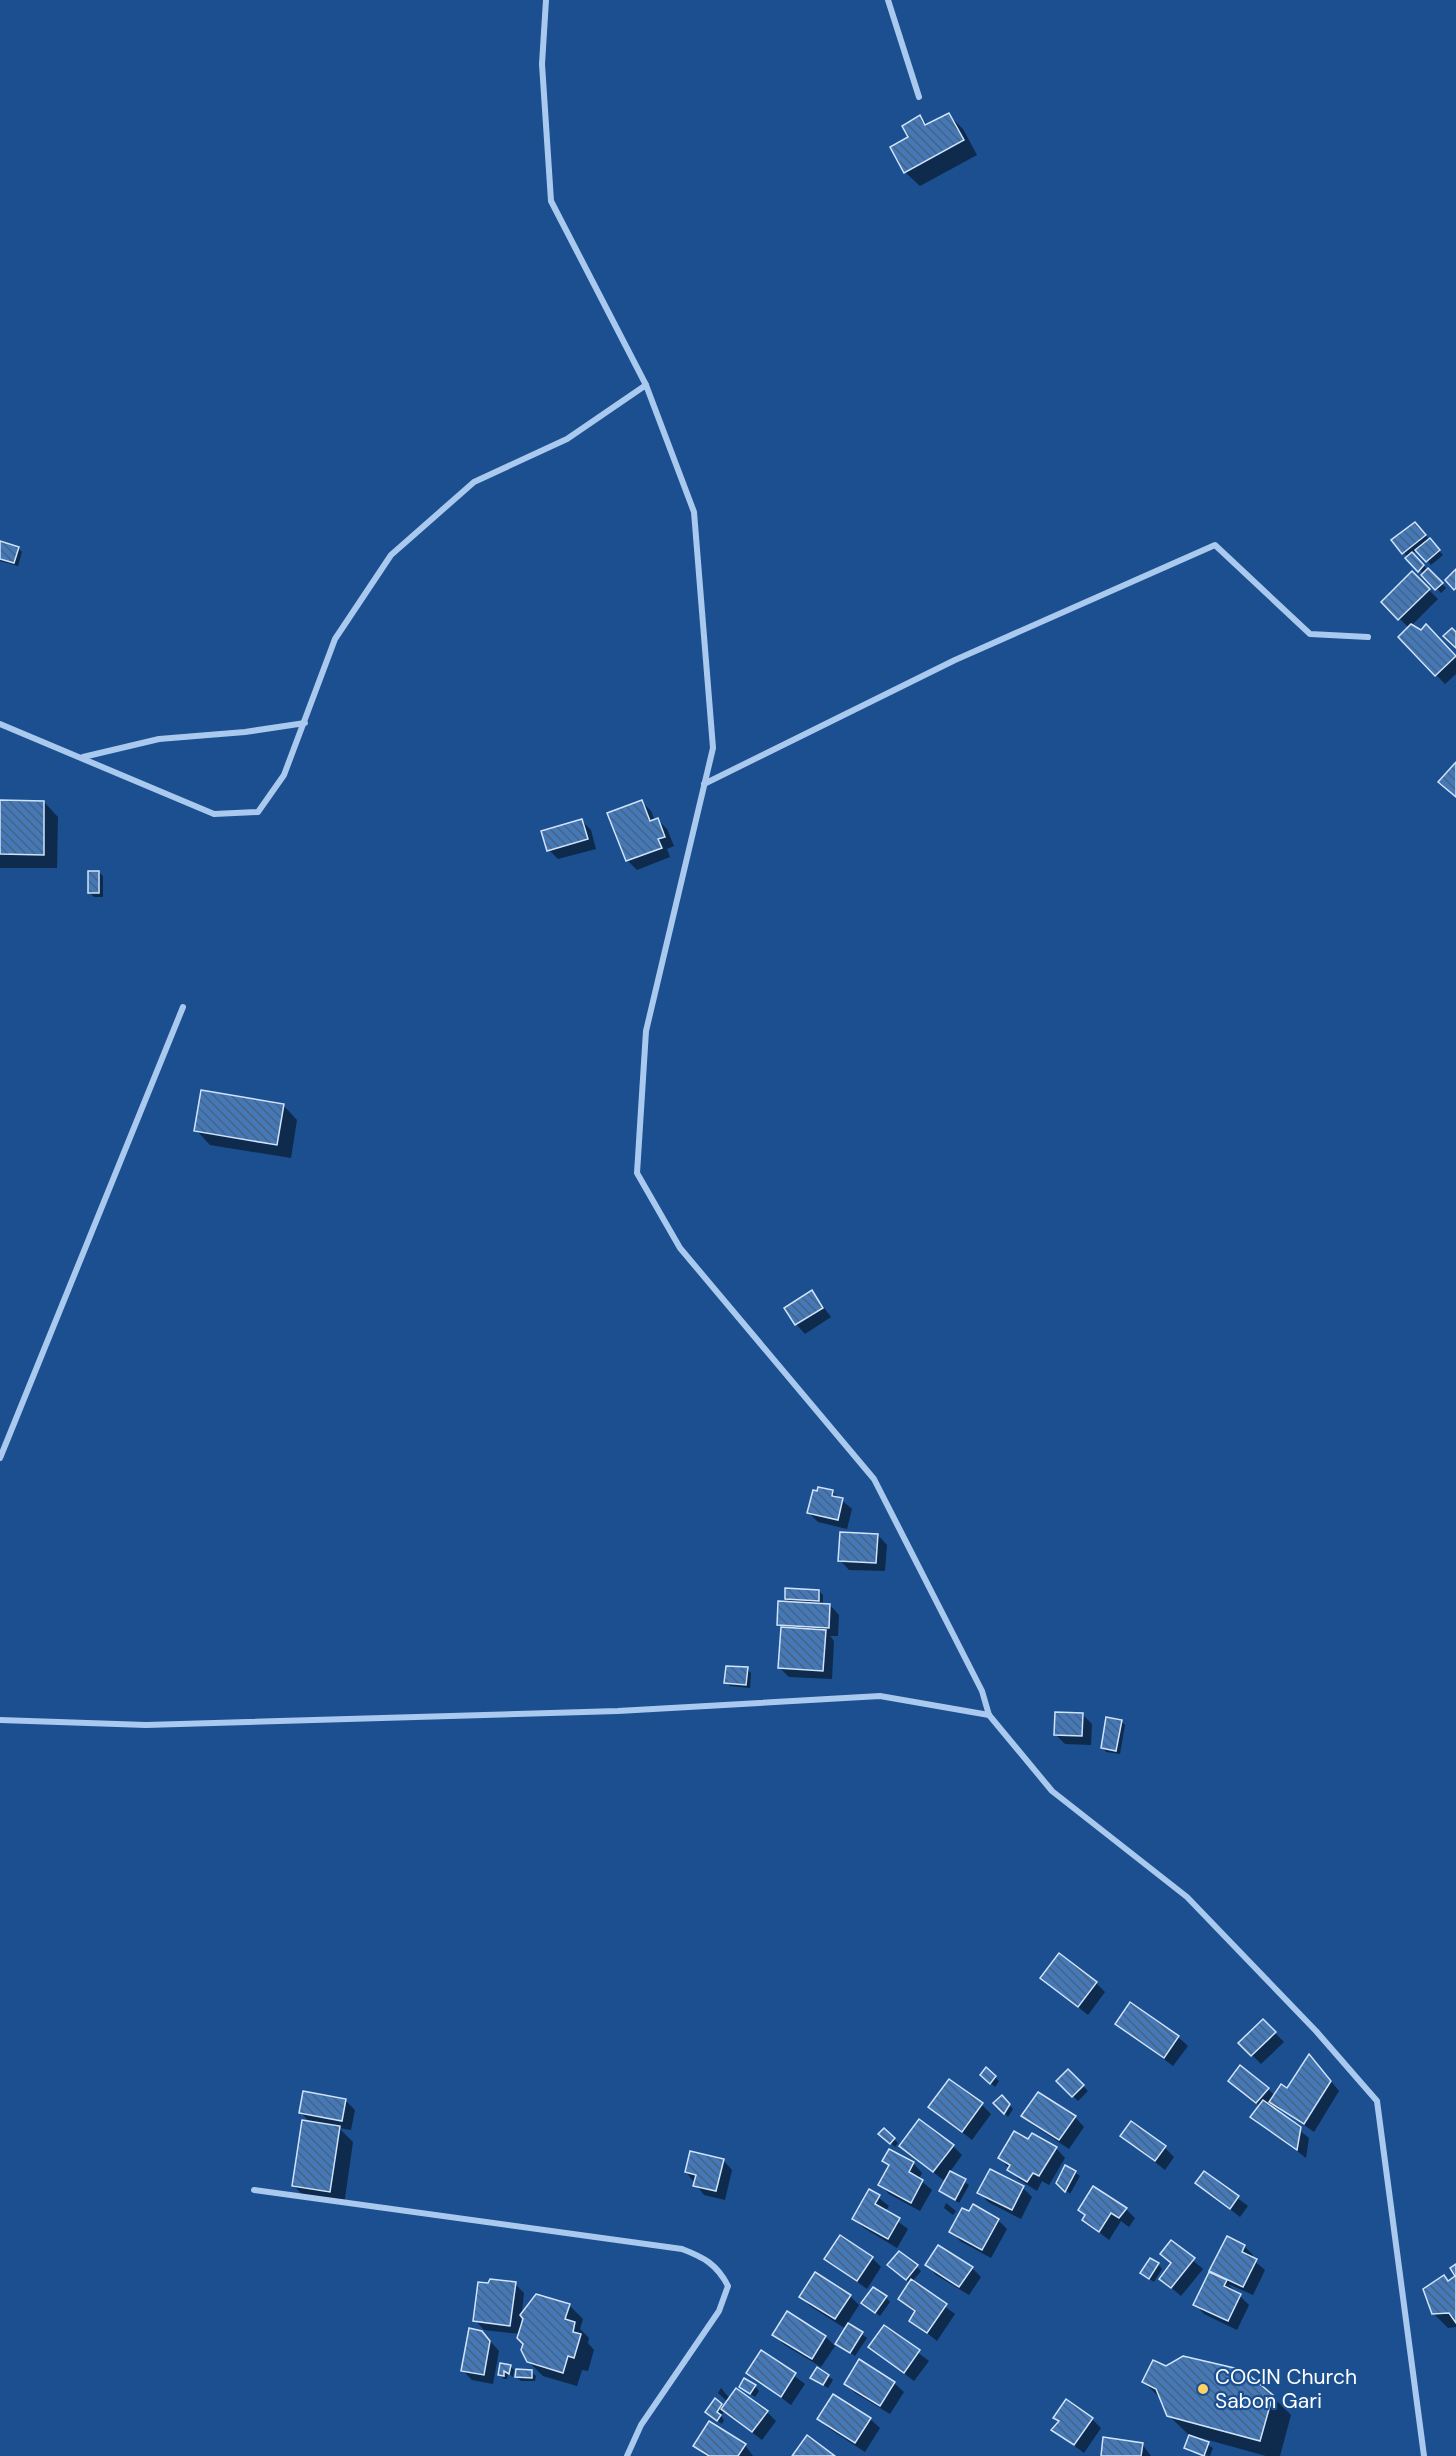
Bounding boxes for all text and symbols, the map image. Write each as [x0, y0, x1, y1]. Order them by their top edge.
place label: COCIN Church Sabon Gari [1215, 2363, 1357, 2415]
marker: COCIN Church Sabon Gari [1196, 2382, 1210, 2396]

